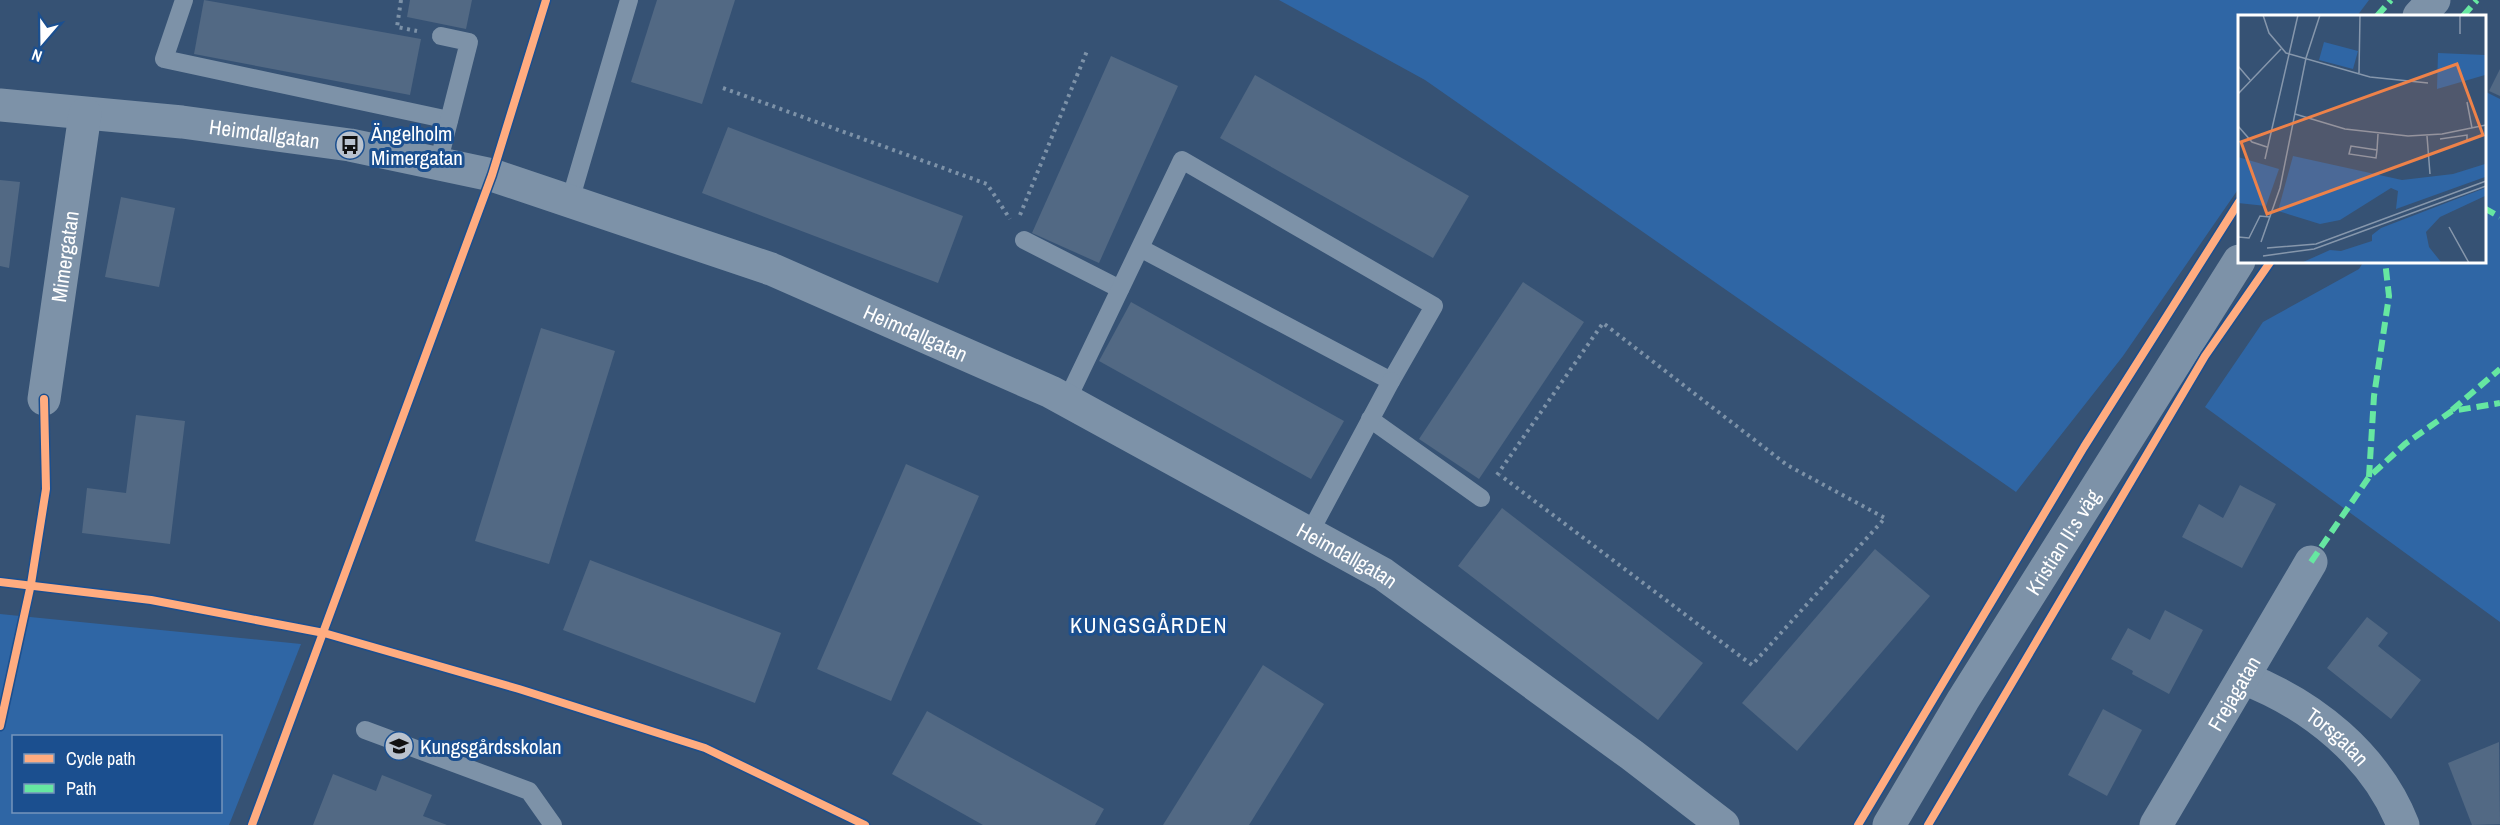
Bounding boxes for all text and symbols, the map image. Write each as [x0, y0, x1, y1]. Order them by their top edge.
north arrow [12, 12, 72, 72]
inset map [2238, 15, 2485, 262]
text: N [29, 44, 45, 68]
street label: Heimdallgatan [207, 111, 321, 155]
place label: Ängelholm Mimergatan [370, 119, 463, 172]
bus stop icon: Ängelholm Mimergatan [334, 129, 366, 161]
street label: Mimergatan [44, 209, 85, 304]
street label: Heimdallgatan [859, 297, 972, 368]
street label: Kristian II:s väg [2018, 483, 2107, 600]
street label: Heimdallgatan [1292, 515, 1404, 595]
district label: KUNGSGÅRDEN [1070, 610, 1228, 640]
street label: Frejagatan [2200, 650, 2267, 736]
street label: Torsgatan [2300, 700, 2376, 772]
school or university icon: Kungsgårdsskolan [383, 730, 415, 762]
place label: Kungsgårdsskolan [420, 732, 562, 761]
legend [12, 735, 222, 813]
text: Cycle path [66, 746, 136, 771]
text: Path [66, 776, 96, 801]

